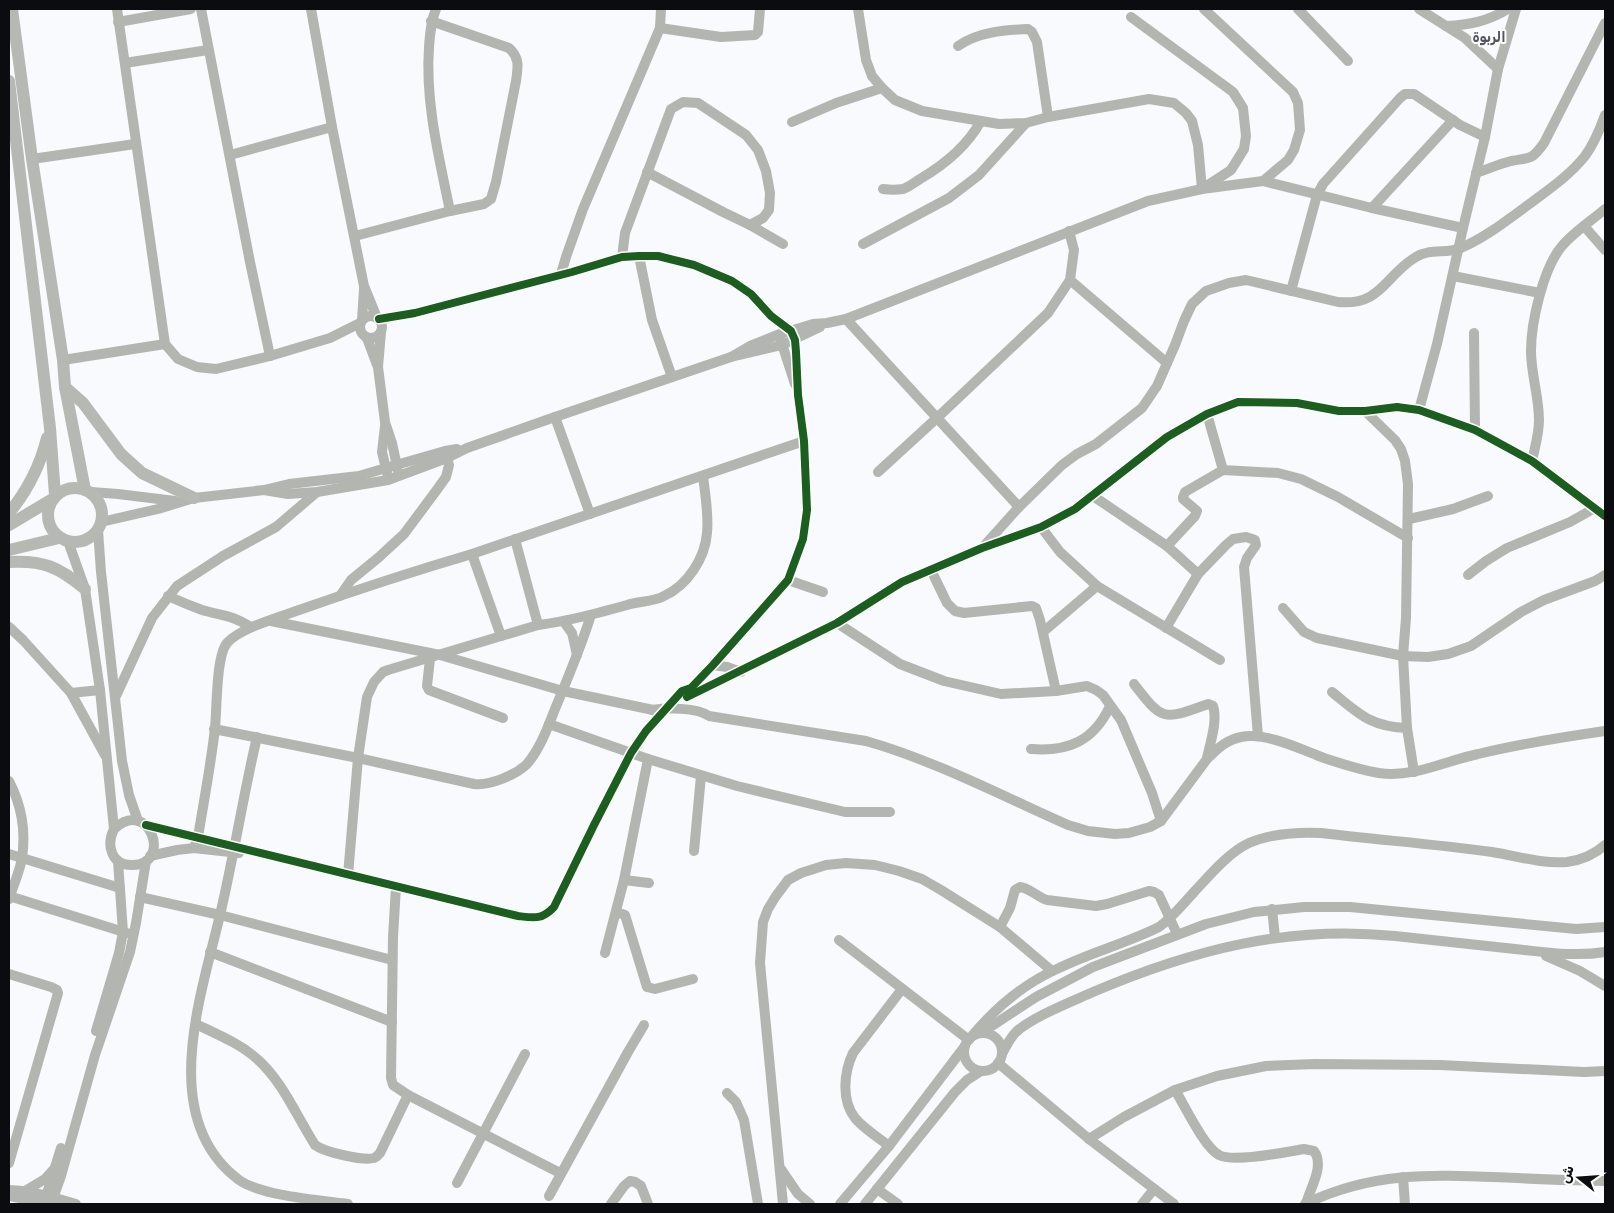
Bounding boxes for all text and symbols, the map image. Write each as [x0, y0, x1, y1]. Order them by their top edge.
district label: الربوة [1472, 29, 1506, 46]
north arrow [1554, 1153, 1604, 1203]
text: ش [1556, 1163, 1578, 1185]

